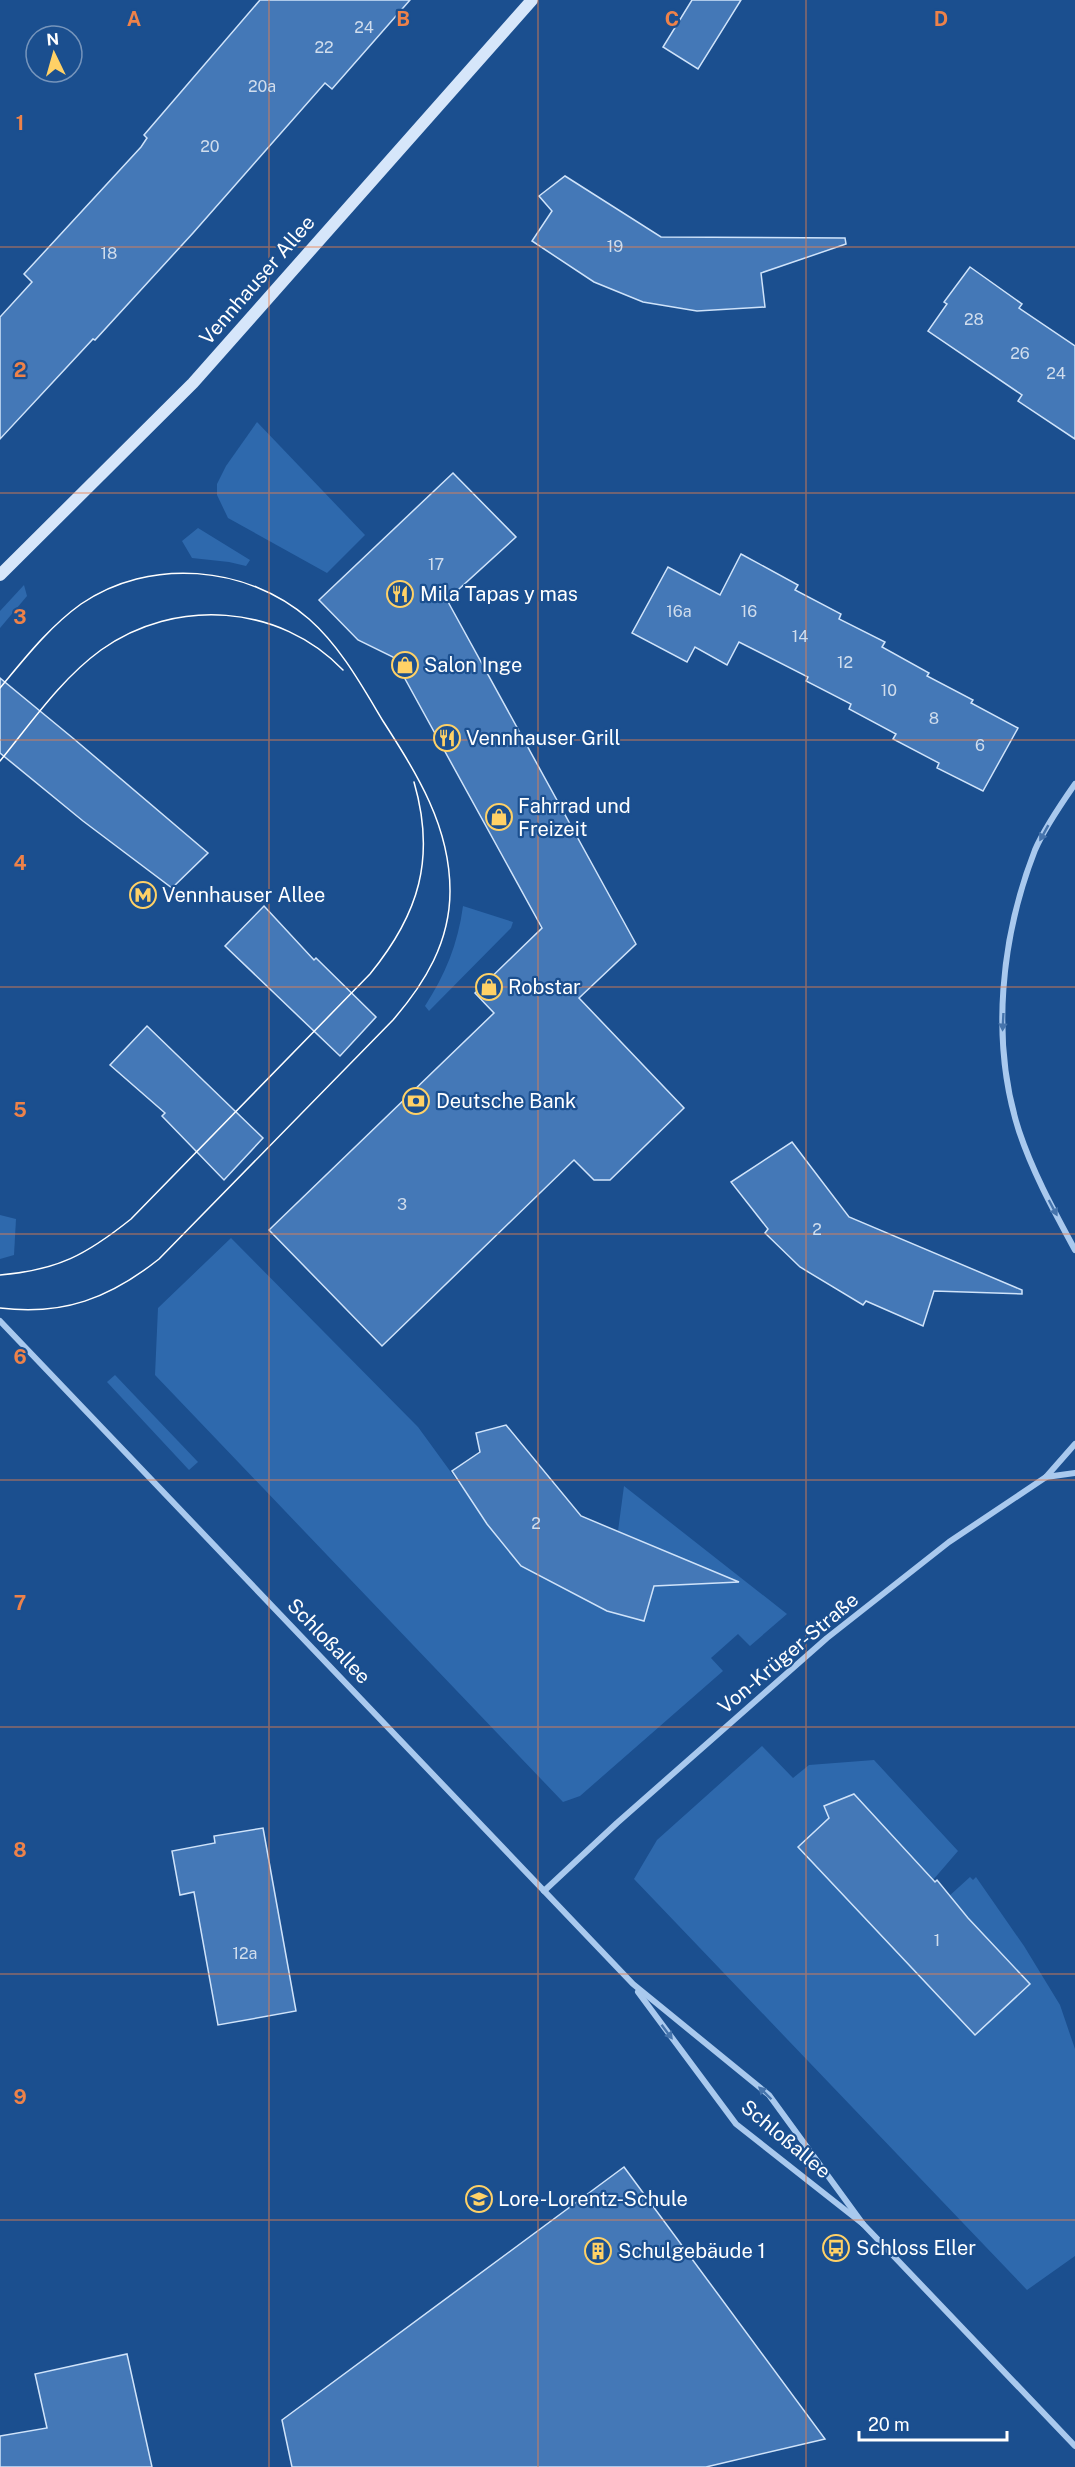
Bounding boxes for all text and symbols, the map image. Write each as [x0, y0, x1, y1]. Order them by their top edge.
text: A [127, 7, 141, 31]
text: B [396, 7, 410, 31]
text: C [665, 7, 679, 31]
text: D [934, 7, 948, 31]
house number: 24 [354, 18, 374, 37]
north arrow [24, 24, 84, 84]
text: N [46, 30, 60, 50]
house number: 22 [314, 38, 334, 57]
house number: 20a [248, 77, 276, 96]
text: 1 [16, 111, 24, 135]
house number: 20 [200, 137, 220, 156]
street label: Vennhauser Allee [194, 210, 320, 350]
house number: 19 [607, 237, 623, 256]
house number: 18 [101, 244, 117, 263]
house number: 28 [964, 310, 984, 329]
house number: 26 [1010, 344, 1030, 363]
text: 2 [14, 358, 26, 382]
house number: 24 [1046, 364, 1066, 383]
house number: 17 [428, 555, 444, 574]
restaurant icon: Mila Tapas y mas [385, 579, 415, 609]
place label: Mila Tapas y mas [420, 582, 578, 606]
house number: 16a [666, 602, 692, 621]
house number: 16 [741, 602, 757, 621]
text: 3 [13, 605, 27, 629]
house number: 14 [792, 627, 808, 646]
shop icon: Salon Inge [390, 650, 420, 680]
place label: Salon Inge [424, 653, 522, 677]
house number: 12 [837, 653, 853, 672]
house number: 10 [881, 681, 897, 700]
house number: 8 [929, 709, 939, 728]
restaurant icon: Vennhauser Grill [432, 723, 462, 753]
place label: Vennhauser Grill [466, 726, 621, 750]
house number: 6 [975, 736, 985, 755]
place label: Fahrrad und Freizeit [518, 794, 631, 841]
shop icon: Fahrrad und Freizeit [484, 802, 514, 832]
one-way arrow [1039, 825, 1049, 842]
text: 4 [13, 851, 27, 875]
metro station icon: Vennhauser Allee [128, 880, 158, 910]
place label: Vennhauser Allee [162, 883, 325, 907]
shop icon: Robstar [474, 972, 504, 1002]
place label: Robstar [508, 975, 581, 999]
one-way arrow [998, 1012, 1007, 1031]
bank icon: Deutsche Bank [401, 1086, 431, 1116]
place label: Deutsche Bank [436, 1089, 576, 1113]
text: 5 [13, 1098, 27, 1122]
house number: 3 [397, 1195, 407, 1214]
one-way arrow [1048, 1200, 1058, 1217]
house number: 2 [812, 1220, 822, 1239]
text: 6 [13, 1345, 27, 1369]
house number: 2 [531, 1514, 541, 1533]
street label: Von-Krüger-Straße [713, 1587, 863, 1719]
text: 7 [14, 1591, 26, 1615]
street label: Schloßallee [282, 1593, 376, 1689]
text: 8 [13, 1838, 27, 1862]
house number: 1 [934, 1931, 940, 1950]
house number: 12a [233, 1944, 257, 1963]
one-way arrow [661, 2024, 673, 2040]
text: 9 [13, 2085, 27, 2109]
one-way arrow [758, 2086, 773, 2100]
street label: Schloßallee [736, 2095, 836, 2183]
school or university icon: Lore-Lorentz-Schule [464, 2184, 494, 2214]
place label: Lore-Lorentz-Schule [498, 2187, 688, 2211]
bus stop icon: Schloss Eller [821, 2233, 851, 2263]
building icon: Schulgebäude 1 [583, 2236, 613, 2266]
place label: Schloss Eller [856, 2236, 976, 2260]
place label: Schulgebäude 1 [618, 2239, 766, 2263]
scale bar [859, 2404, 1008, 2442]
text: 20 m [868, 2414, 910, 2435]

